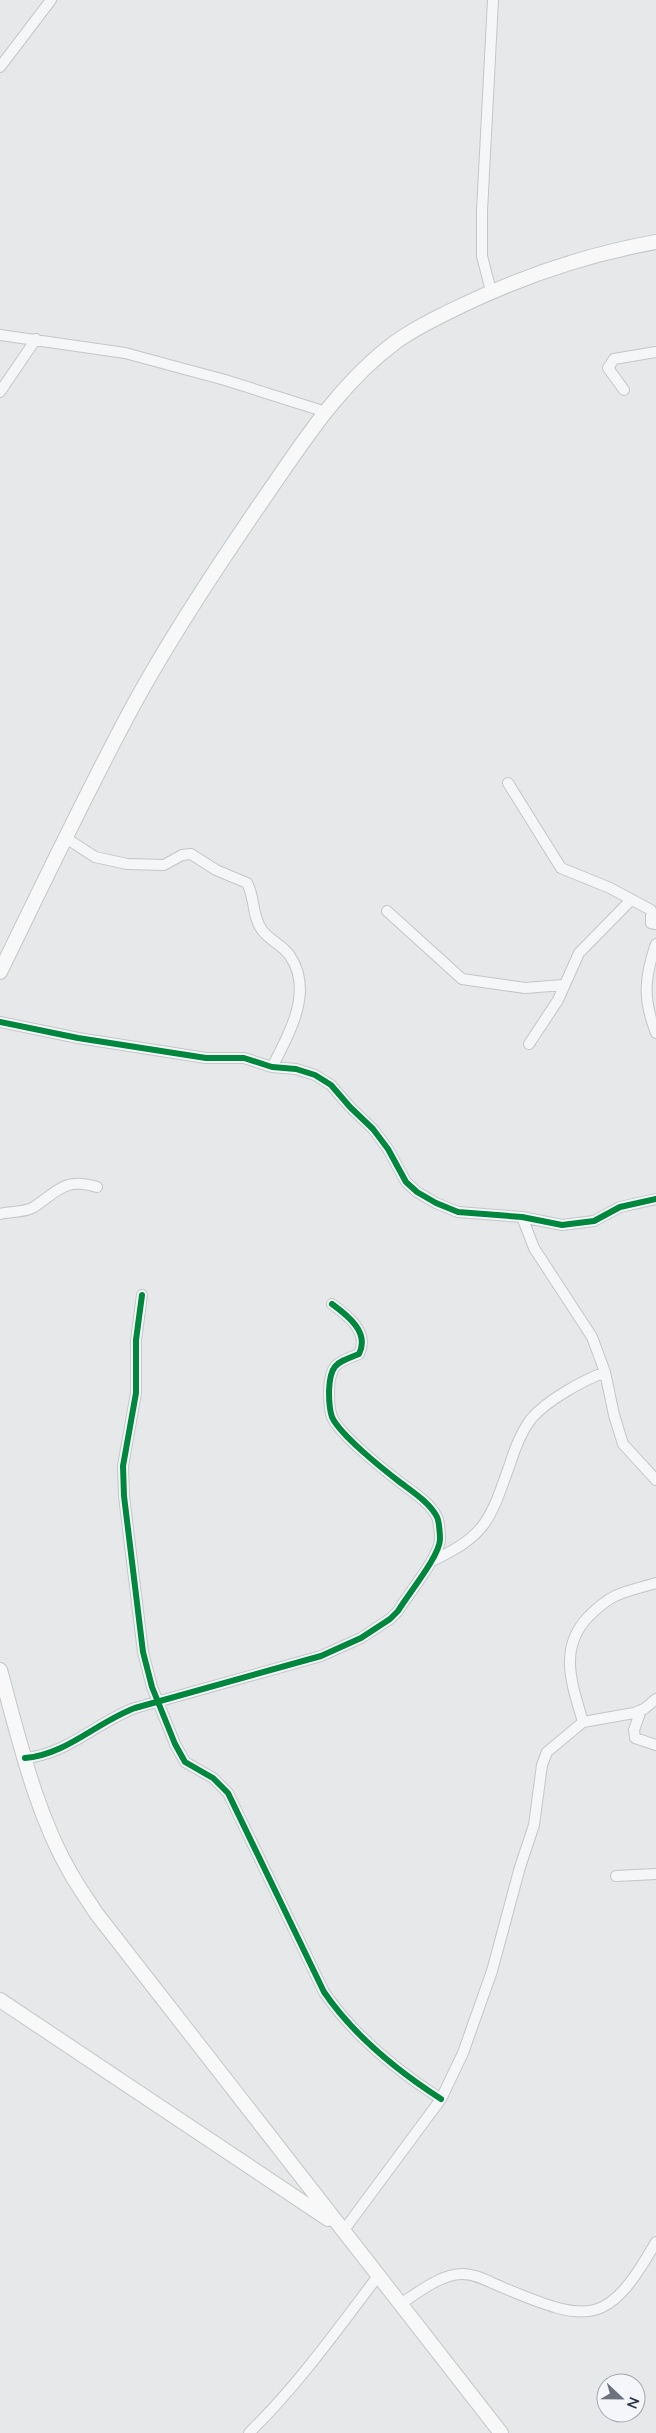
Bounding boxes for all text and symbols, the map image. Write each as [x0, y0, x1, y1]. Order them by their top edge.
north arrow [596, 2373, 646, 2423]
text: N [624, 2395, 643, 2411]

